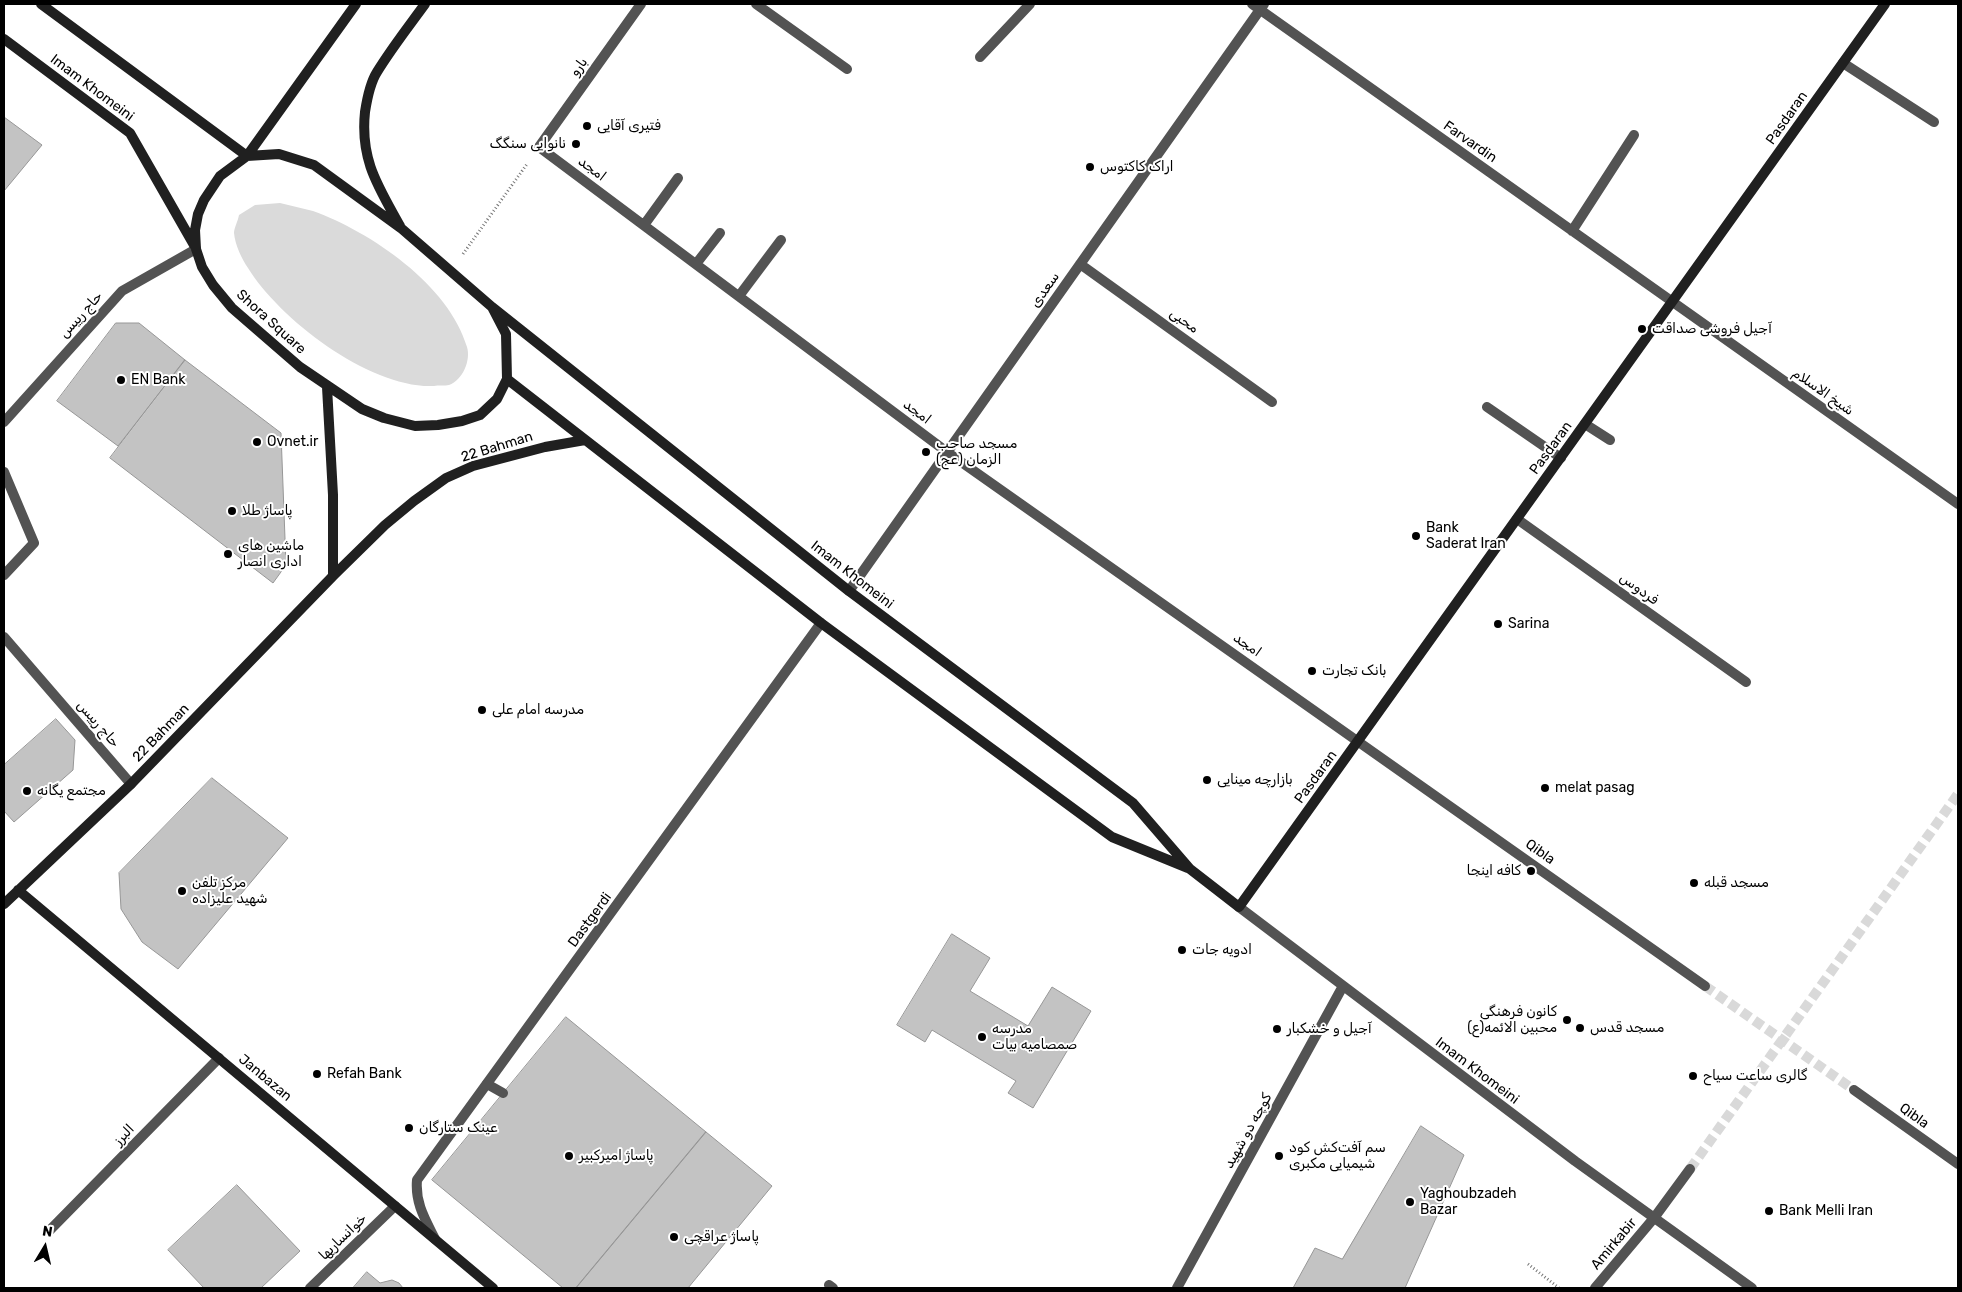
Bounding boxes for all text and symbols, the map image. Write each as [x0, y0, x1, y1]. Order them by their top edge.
street label: Imam Khomeini [47, 51, 137, 125]
street label: بارو [567, 54, 591, 80]
street label: Pasdaran [1763, 88, 1811, 148]
place label: فتیری آقایی [597, 118, 661, 134]
street label: Farvardin [1440, 118, 1500, 166]
marker: فتیری آقایی [581, 120, 593, 132]
place label: نانوایی سنگگ [489, 136, 566, 152]
marker: نانوایی سنگگ [570, 138, 582, 150]
street label: امجد [575, 153, 609, 185]
place label: اراک کاکتوس [1100, 159, 1173, 175]
marker: اراک کاکتوس [1084, 161, 1096, 173]
street label: سعدی [1027, 269, 1063, 311]
street label: Shora Square [233, 286, 309, 358]
street label: حاج رییس [56, 288, 106, 342]
street label: محبی [1166, 305, 1202, 337]
place label: آجیل فروشی صداقت [1652, 321, 1772, 337]
marker: آجیل فروشی صداقت [1636, 323, 1648, 335]
street label: شیخ الاسلام [1789, 365, 1857, 419]
place label: EN Bank [131, 372, 185, 388]
marker: EN Bank [115, 374, 127, 386]
street label: امجد [900, 396, 934, 428]
street label: Pasdaran [1526, 418, 1576, 478]
street label: 22 Bahman [459, 428, 535, 466]
place label: Ovnet.ir [267, 434, 318, 450]
marker: Ovnet.ir [251, 436, 263, 448]
place label: مسجد صاحب الزمان (عج) [936, 436, 1017, 468]
marker: مسجد صاحب الزمان (عج) [920, 446, 932, 458]
place label: پاساژ طلا [242, 503, 292, 519]
marker: پاساژ طلا [226, 505, 238, 517]
place label: Bank Saderat Iran [1426, 520, 1506, 552]
marker: Bank Saderat Iran [1410, 530, 1422, 542]
street label: Imam Khomeini [807, 537, 897, 613]
place label: ماشین های اداری انصار [238, 538, 304, 570]
marker: ماشین های اداری انصار [222, 548, 234, 560]
street label: فردوس [1616, 569, 1662, 609]
place label: Sarina [1508, 616, 1549, 632]
marker: Sarina [1492, 618, 1504, 630]
street label: امجد [1230, 629, 1264, 661]
place label: بانک تجارت [1322, 663, 1387, 679]
marker: بانک تجارت [1306, 665, 1318, 677]
street label: حاج رییس [73, 697, 123, 751]
street label: 22 Bahman [129, 701, 193, 765]
place label: مدرسه امام علی [492, 702, 584, 718]
marker: مدرسه امام علی [476, 704, 488, 716]
street label: Pasdaran [1291, 747, 1341, 807]
place label: بازارچه مینایی [1217, 772, 1293, 788]
marker: بازارچه مینایی [1201, 774, 1213, 786]
place label: melat pasag [1555, 780, 1635, 796]
marker: melat pasag [1539, 782, 1551, 794]
place label: مجتمع یگانه [37, 783, 106, 799]
marker: مجتمع یگانه [21, 785, 33, 797]
street label: Qibla [1522, 836, 1558, 868]
place label: کافه اینجا [1467, 863, 1521, 879]
marker: کافه اینجا [1525, 865, 1537, 877]
place label: مرکز تلفن شهید علیزاده [192, 875, 268, 908]
place label: مسجد قبله [1704, 875, 1769, 891]
marker: مسجد قبله [1688, 877, 1700, 889]
marker: مرکز تلفن شهید علیزاده [176, 885, 188, 897]
street label: Dastgerdi [565, 890, 615, 950]
place label: ادویه جات [1192, 942, 1252, 958]
marker: ادویه جات [1176, 944, 1188, 956]
place label: کانون فرهنگی محبین الائمه(ع) [1467, 1004, 1557, 1036]
marker: کانون فرهنگی محبین الائمه(ع) [1561, 1014, 1573, 1026]
place label: مسجد قدس [1590, 1020, 1664, 1036]
place label: مدرسه صمصامیه بیات [992, 1021, 1077, 1054]
place label: آجیل و خشکبار [1287, 1021, 1372, 1037]
marker: مسجد قدس [1574, 1022, 1586, 1034]
marker: آجیل و خشکبار [1271, 1023, 1283, 1035]
marker: مدرسه صمصامیه بیات [976, 1031, 988, 1043]
street label: Imam Khomeini [1432, 1034, 1522, 1108]
street label: Janbazan [235, 1051, 295, 1105]
place label: Refah Bank [327, 1066, 402, 1082]
marker: Refah Bank [311, 1068, 323, 1080]
place label: گالری ساعت سیاح [1703, 1068, 1807, 1084]
marker: گالری ساعت سیاح [1687, 1070, 1699, 1082]
street label: کوچه دو شهید [1220, 1090, 1276, 1172]
street label: Qibla [1896, 1100, 1932, 1132]
place label: عینک ستارگان [419, 1120, 498, 1136]
street label: البرز [110, 1121, 138, 1149]
marker: عینک ستارگان [403, 1122, 415, 1134]
place label: سم آفت‌کش کود شیمیایی مکبری [1289, 1140, 1386, 1172]
place label: پاساژ امیرکبیر [579, 1148, 654, 1164]
marker: پاساژ امیرکبیر [563, 1150, 575, 1162]
marker: سم آفت‌کش کود شیمیایی مکبری [1273, 1150, 1285, 1162]
place label: Yaghoubzadeh Bazar [1420, 1186, 1517, 1218]
marker: Yaghoubzadeh Bazar [1404, 1196, 1416, 1208]
place label: Bank Melli Iran [1779, 1203, 1873, 1219]
marker: Bank Melli Iran [1763, 1205, 1775, 1217]
street label: خوانساریها [316, 1210, 370, 1264]
street label: Amirkabir [1588, 1215, 1640, 1273]
north arrow [20, 1222, 70, 1272]
text: N [41, 1223, 54, 1241]
place label: پاساژ عراقچی [684, 1229, 759, 1245]
marker: پاساژ عراقچی [668, 1231, 680, 1243]

